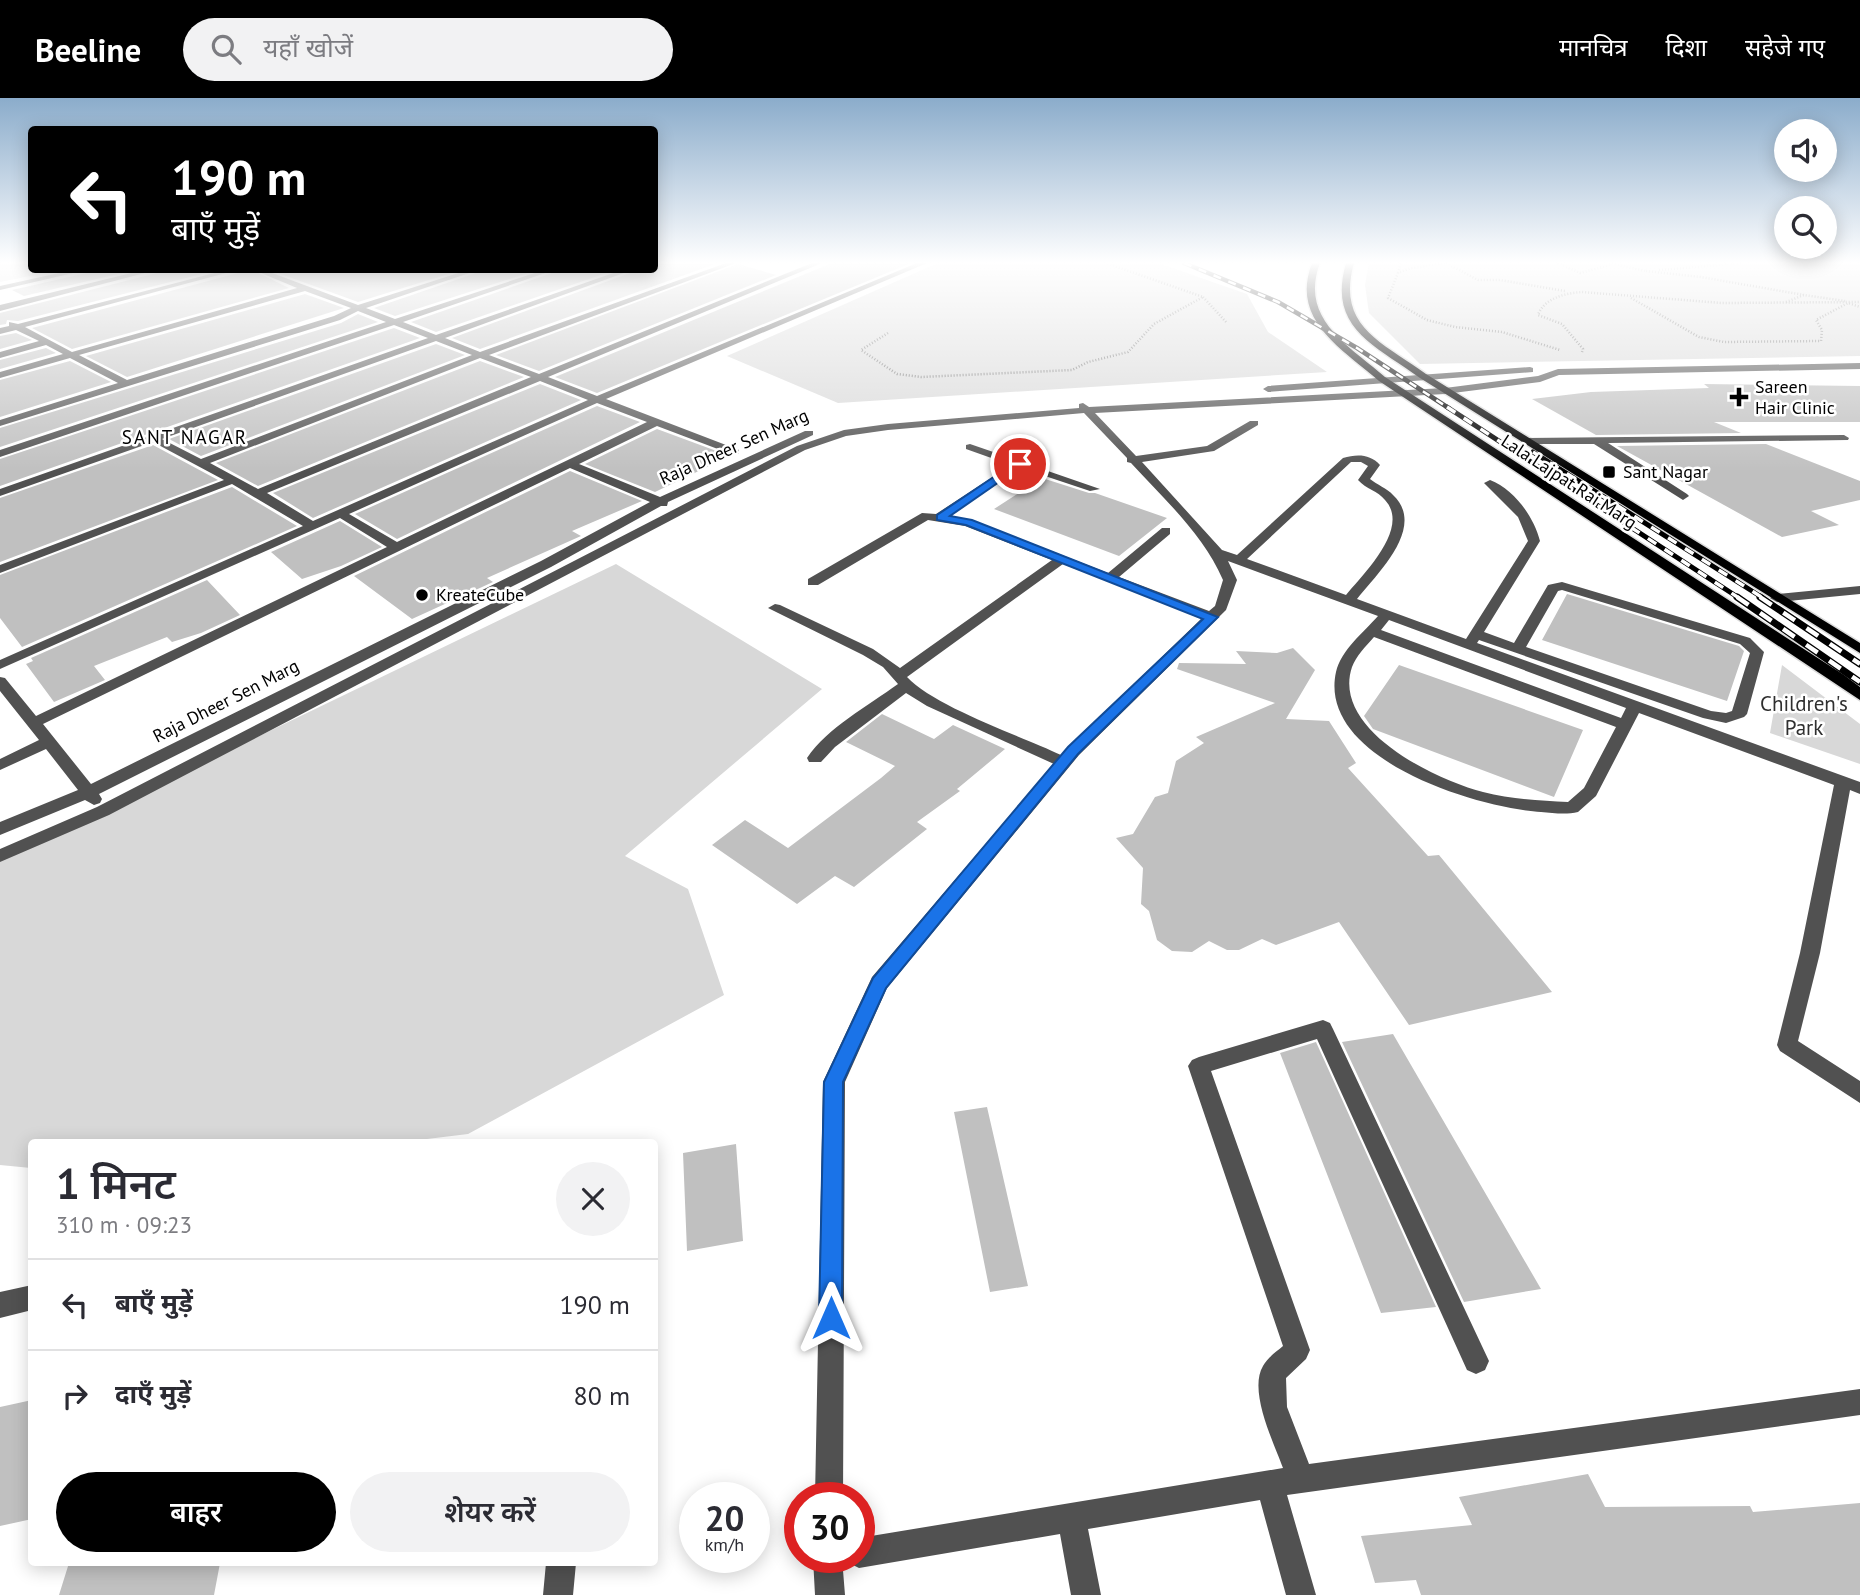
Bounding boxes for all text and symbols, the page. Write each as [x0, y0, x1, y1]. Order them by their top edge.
search box [183, 18, 673, 81]
text: Beeline [35, 28, 141, 71]
icon: search [207, 30, 245, 68]
text: यहाँ खोजें [263, 31, 353, 64]
text: मानचित्र [1559, 32, 1628, 63]
text: दिशा [1666, 32, 1707, 63]
text: सहेजे गए [1745, 32, 1825, 63]
map controls [1774, 119, 1837, 259]
button: sound [1774, 119, 1837, 182]
text: 190 m [171, 145, 306, 209]
icon: left [56, 154, 147, 245]
button: search [1774, 196, 1837, 259]
text: बाएँ मुड़ें [171, 207, 260, 249]
place label: Sareen Hair Clinic [1755, 375, 1835, 419]
marker: Sareen Hair Clinic [1729, 387, 1749, 407]
street label: Raja Dheer Sen Marg [656, 403, 812, 490]
district label: SANT NAGAR [122, 425, 248, 449]
street label: Lala Lajpat Rai Marg [1497, 429, 1641, 534]
pin [990, 434, 1050, 494]
icon: arrive [1001, 445, 1039, 483]
place label: Sant Nagar [1623, 460, 1708, 483]
marker: Sant Nagar [1601, 464, 1617, 480]
place label: KreateCube [436, 583, 524, 606]
marker: KreateCube [414, 587, 430, 603]
street label: Raja Dheer Sen Marg [149, 654, 303, 747]
park label: Children's Park [1760, 690, 1848, 741]
text: 1 मिनट [56, 1156, 176, 1211]
button: close [556, 1162, 630, 1236]
text: 310 m · 09:23 [56, 1210, 192, 1239]
position arrow [794, 1281, 868, 1355]
icon: left [56, 1286, 94, 1324]
text: बाएँ मुड़ें [115, 1286, 193, 1319]
text: 190 m [559, 1288, 630, 1321]
icon: right [56, 1377, 94, 1415]
text: दाएँ मुड़ें [115, 1377, 191, 1410]
text: 80 m [574, 1379, 630, 1412]
button: बाहर [56, 1472, 336, 1552]
button: शेयर करें [350, 1472, 630, 1552]
speed limit sign: 30 [784, 1482, 875, 1573]
text: 20 [705, 1495, 744, 1541]
text: km/h [705, 1533, 744, 1556]

